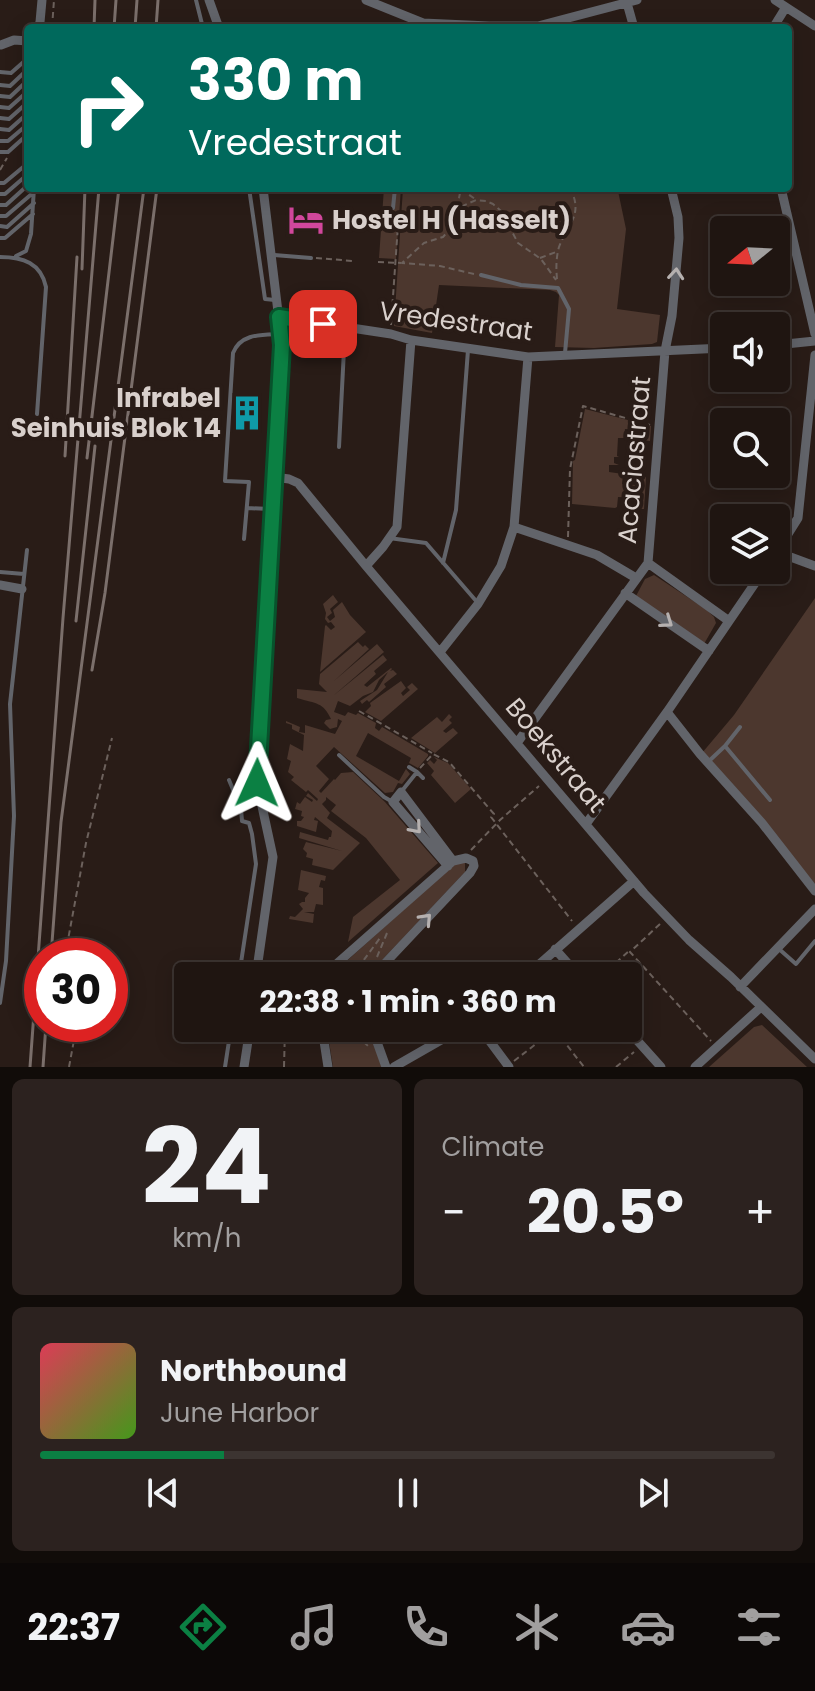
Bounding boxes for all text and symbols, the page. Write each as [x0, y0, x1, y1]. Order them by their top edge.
text: 330 m [188, 41, 363, 120]
icon: right [56, 56, 160, 160]
text: Vredestraat [188, 117, 402, 168]
hotel icon: Hostel H (Hasselt) [287, 201, 325, 239]
place label: Hostel H (Hasselt) [332, 202, 571, 238]
north arrow [710, 216, 790, 296]
map controls [710, 216, 790, 584]
one-way arrow [667, 267, 684, 280]
pin [289, 290, 357, 358]
street label: Vredestraat [377, 292, 535, 350]
icon: arrive [301, 302, 345, 346]
button: sound [710, 312, 790, 392]
street label: Acaciastraat [609, 375, 659, 545]
place label: Infrabel Seinhuis Blok 14 [11, 380, 221, 446]
building icon: Infrabel Seinhuis Blok 14 [228, 394, 266, 432]
button: search [710, 408, 790, 488]
button: layers [710, 504, 790, 584]
one-way arrow [658, 612, 672, 627]
street label: Boekstraat [497, 690, 615, 820]
position arrow [215, 741, 299, 825]
one-way arrow [406, 818, 420, 833]
one-way arrow [417, 914, 432, 928]
speed limit sign: 30 [24, 938, 128, 1042]
text: 22:38 · 1 min · 360 m [259, 980, 557, 1023]
text: 24 [142, 1094, 272, 1239]
text: Climate [442, 1129, 544, 1165]
text: 20.5° [527, 1170, 684, 1254]
text: − [442, 1182, 466, 1243]
text: + [745, 1182, 775, 1243]
text: km/h [172, 1220, 241, 1256]
text: Northbound [160, 1349, 347, 1392]
text: June Harbor [160, 1395, 319, 1431]
icon: previous [141, 1471, 185, 1515]
icon: pause [386, 1471, 430, 1515]
icon: next [631, 1471, 675, 1515]
icon: directions [175, 1599, 231, 1655]
icon: music [286, 1599, 342, 1655]
icon: phone [398, 1599, 454, 1655]
icon: climate [509, 1599, 565, 1655]
icon: car [620, 1599, 676, 1655]
icon: filters [731, 1599, 787, 1655]
text: 22:37 [28, 1602, 120, 1653]

